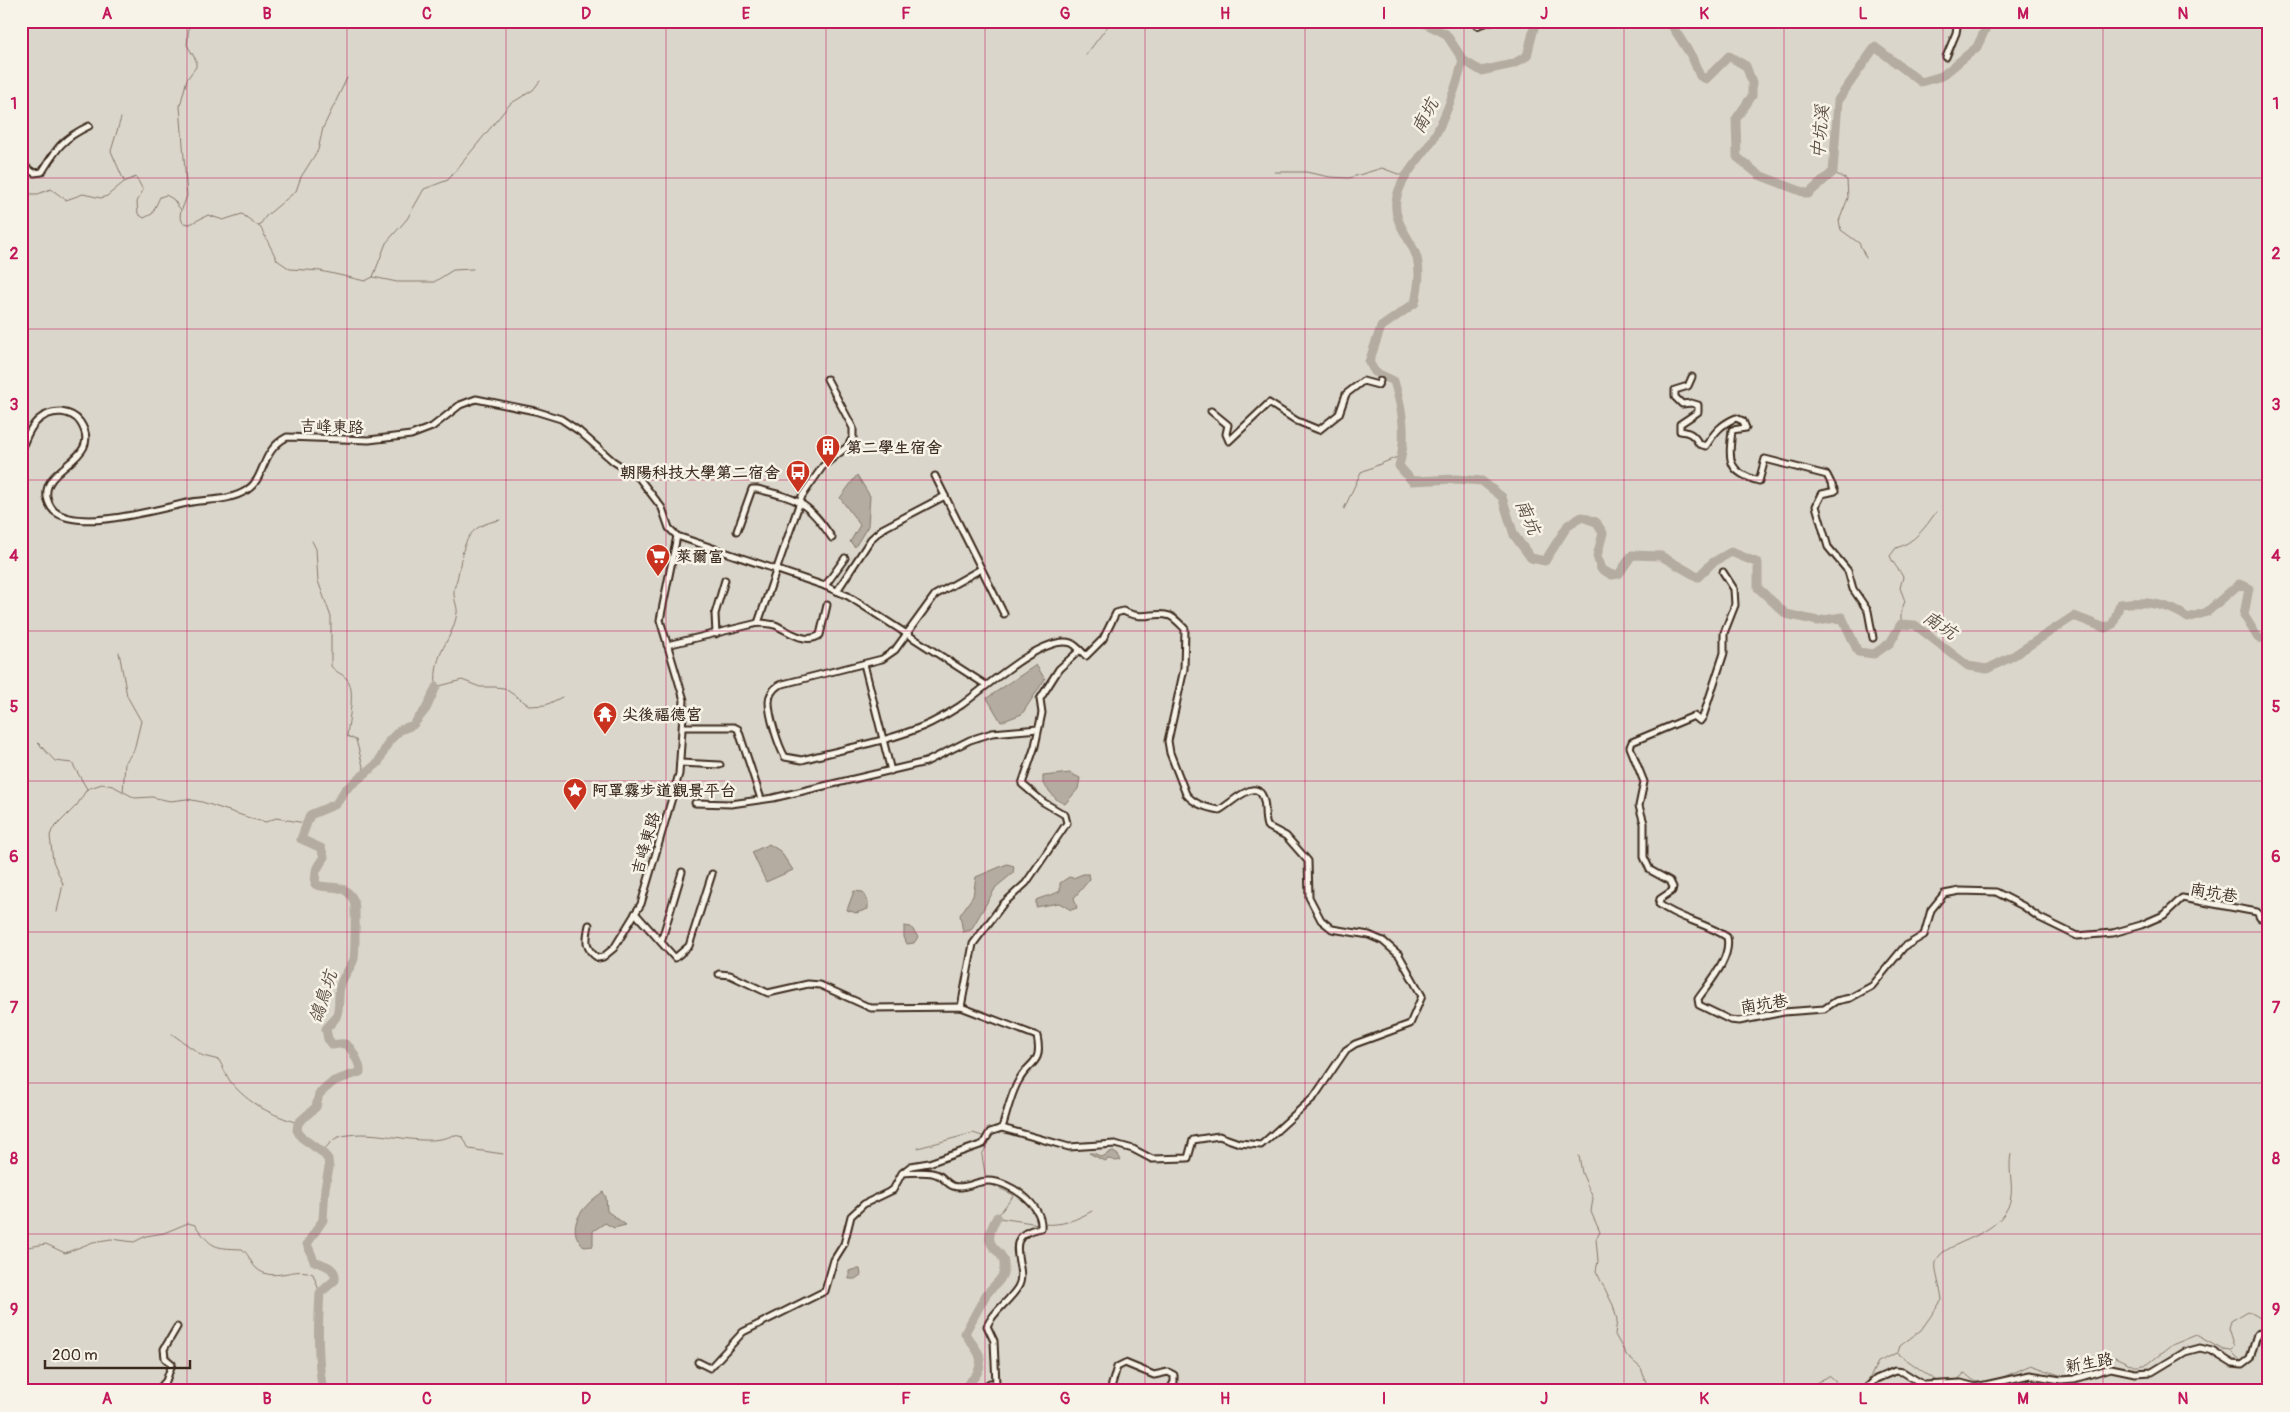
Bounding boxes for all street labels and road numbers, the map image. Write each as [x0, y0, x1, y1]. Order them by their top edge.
street label: 吉峰東路 [300, 416, 364, 438]
street label: 吉峰東路 [628, 810, 664, 877]
street label: 南坑巷 [2188, 879, 2239, 907]
street label: 南坑巷 [1739, 990, 1789, 1018]
street label: 新生路 [2064, 1349, 2115, 1377]

